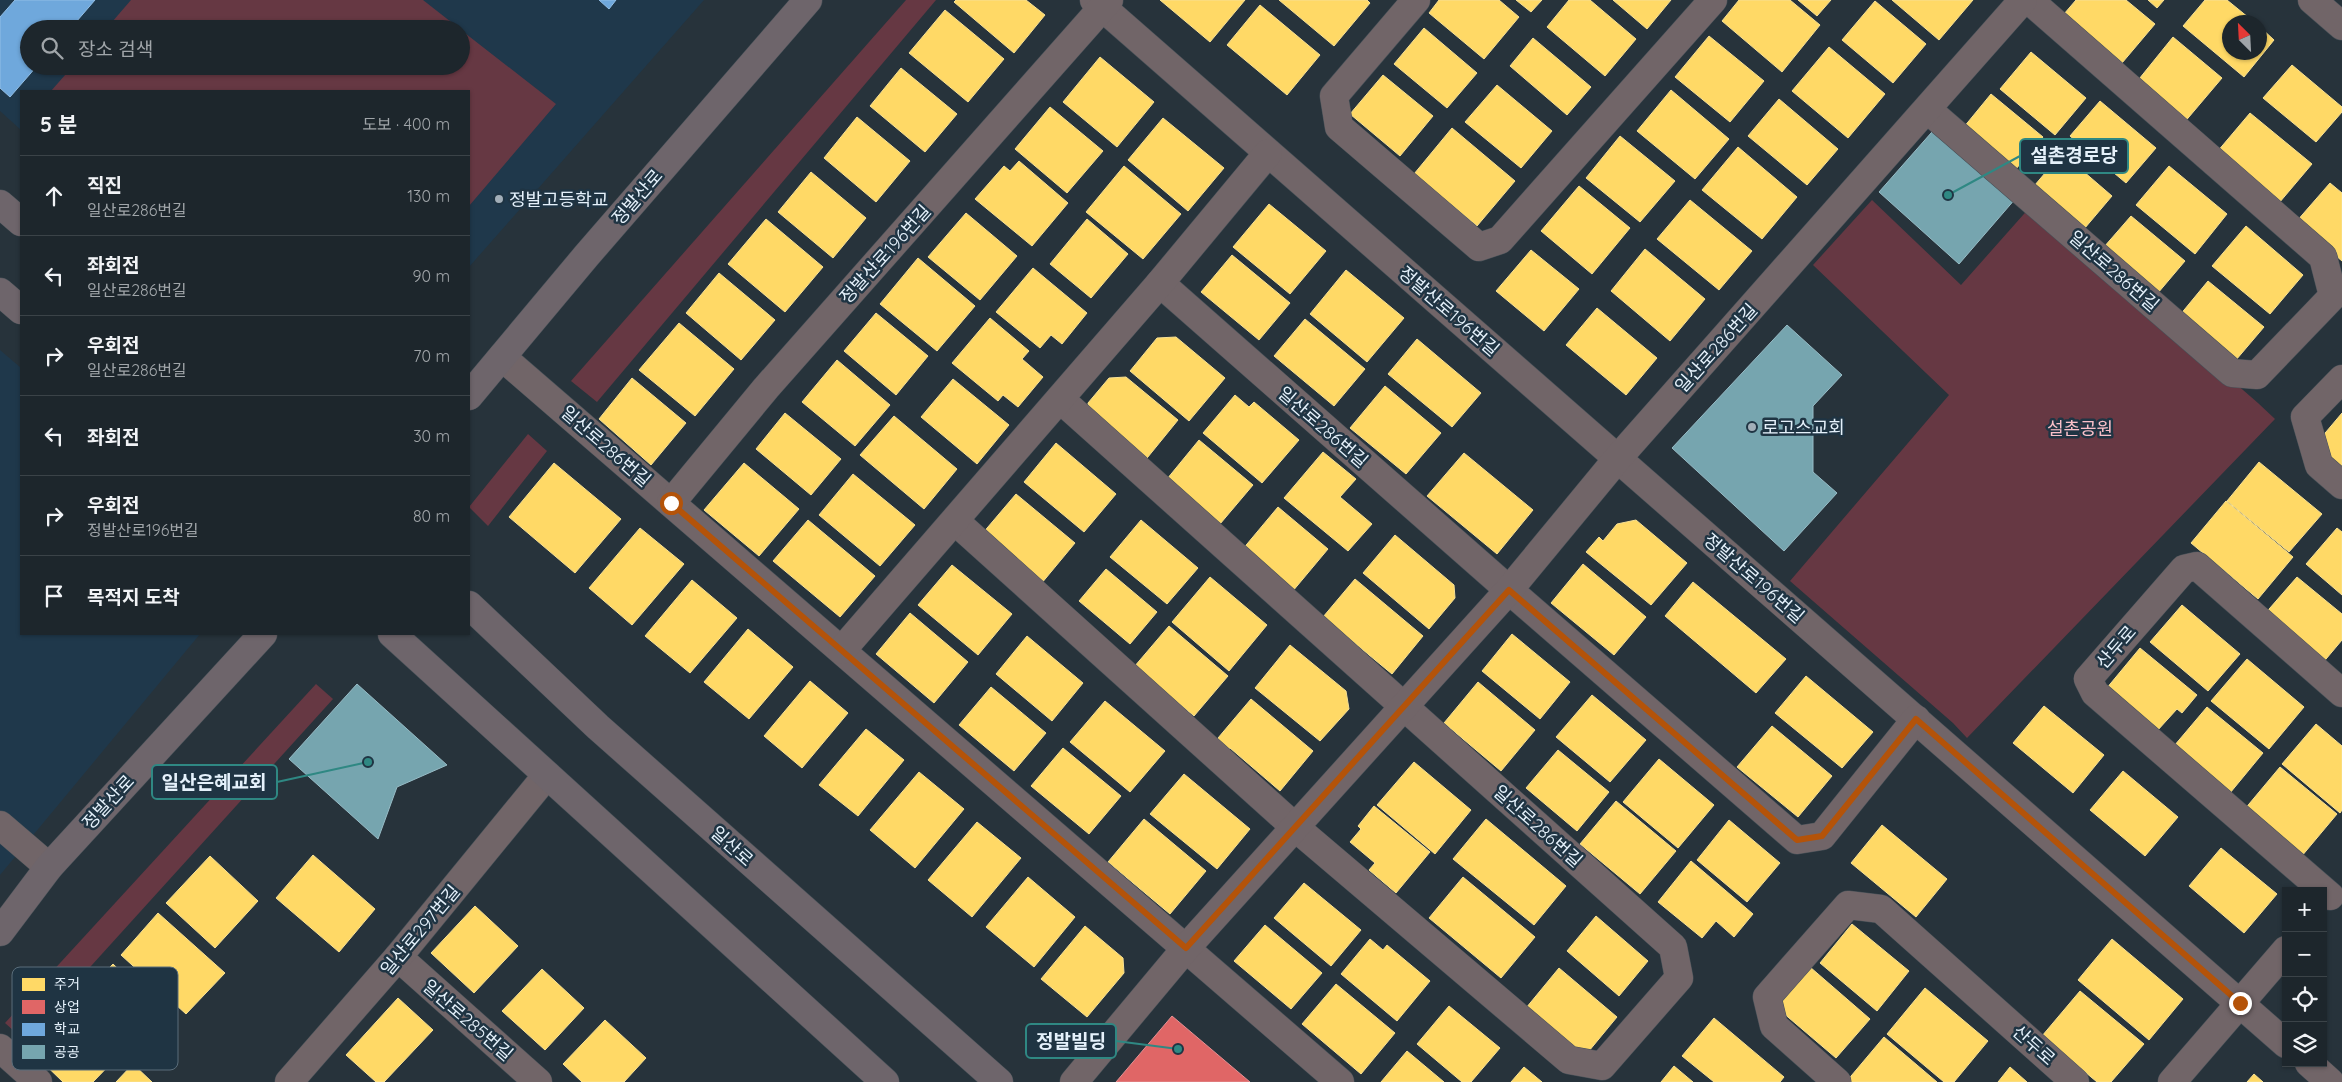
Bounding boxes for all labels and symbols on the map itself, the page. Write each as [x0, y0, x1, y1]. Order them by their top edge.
north arrow [2222, 15, 2267, 60]
callout: 설촌경로당 [2020, 139, 2128, 173]
text: 설촌경로당 [2030, 143, 2118, 167]
street label: 정발산로 [607, 164, 667, 230]
place label: 정발고등학교 [509, 188, 608, 211]
marker: 정발고등학교 [493, 193, 505, 205]
street label: 정발산로196번길 [834, 200, 936, 308]
street label: 일산로286번길 [2064, 226, 2164, 316]
street label: 정발산로196번길 [1394, 261, 1504, 361]
street label: 일산로286번길 [1670, 299, 1762, 397]
street label: 일산로286번길 [1273, 382, 1373, 472]
street label: 일산로286번길 [556, 401, 656, 491]
place label: 로고스교회 [1762, 416, 1845, 439]
park label: 설촌공원 [2047, 417, 2113, 440]
marker: 로고스교회 [1746, 421, 1758, 433]
route start [660, 492, 683, 515]
street label: 정발산로196번길 [1699, 528, 1809, 628]
street label: 산두로 [2091, 621, 2141, 673]
callout: 일산은혜교회 [152, 765, 277, 799]
street label: 정발산로 [77, 770, 139, 834]
text: 일산은혜교회 [162, 770, 266, 794]
street label: 일산로286번길 [1489, 780, 1587, 872]
street label: 일산로 [706, 821, 758, 871]
street label: 일산로297번길 [375, 880, 465, 980]
legend [12, 967, 178, 1070]
street label: 일산로285번길 [418, 974, 518, 1066]
text: 주거 [54, 975, 80, 993]
route end [2229, 992, 2252, 1015]
text: 상업 [54, 998, 80, 1016]
text: 학교 [54, 1020, 80, 1038]
street label: 산두로 [2008, 1020, 2060, 1070]
callout: 정발빌딩 [1026, 1024, 1116, 1058]
text: 정발빌딩 [1036, 1029, 1106, 1053]
text: 공공 [54, 1043, 80, 1061]

